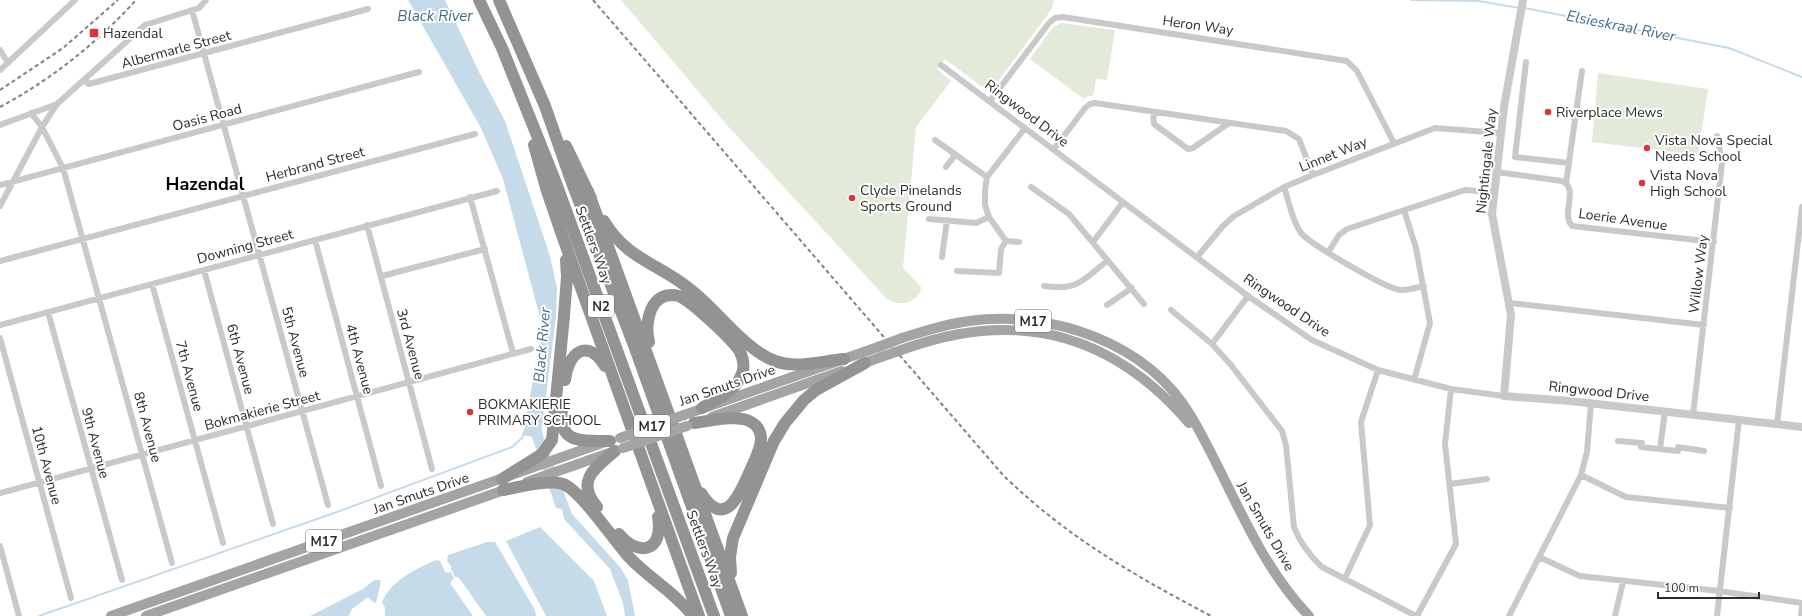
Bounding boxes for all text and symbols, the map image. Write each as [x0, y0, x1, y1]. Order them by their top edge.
water label: Black River [397, 6, 473, 26]
water label: Elsieskraal River [1565, 6, 1678, 46]
street label: Heron Way [1161, 11, 1235, 40]
place label: Hazendal [103, 24, 163, 43]
street label: Albermarle Street [119, 26, 233, 73]
marker: Hazendal [88, 27, 100, 39]
street label: Ringwood Drive [981, 75, 1073, 151]
street label: Oasis Road [170, 99, 244, 136]
place label: Riverplace Mews [1556, 103, 1663, 122]
street label: Nightingale Way [1472, 107, 1502, 215]
marker: Riverplace Mews [1543, 107, 1553, 117]
place label: Vista Nova Special Needs School [1654, 131, 1773, 166]
street label: Linnet Way [1296, 132, 1371, 177]
street label: Herbrand Street [264, 142, 367, 187]
marker: Vista Nova Special Needs School [1642, 143, 1652, 153]
place label: Vista Nova High School [1649, 166, 1727, 201]
district label: Hazendal [166, 172, 245, 196]
marker: Vista Nova High School [1637, 178, 1647, 188]
place label: Clyde Pinelands Sports Ground [860, 181, 962, 216]
marker: Clyde Pinelands Sports Ground [847, 193, 857, 203]
street label: Settlers Way [571, 204, 617, 288]
street label: Loerie Avenue [1577, 204, 1669, 235]
street label: Downing Street [195, 224, 295, 268]
street label: Willow Way [1684, 233, 1713, 314]
street label: Ringwood Drive [1240, 269, 1334, 342]
road number: N2 [588, 295, 614, 317]
street label: 5th Avenue [277, 305, 314, 380]
water label: Black River [529, 306, 555, 383]
street label: 3rd Avenue [392, 307, 429, 382]
road number: M17 [1015, 310, 1051, 332]
street label: 6th Avenue [222, 322, 259, 397]
street label: 4th Avenue [341, 322, 378, 397]
street label: 7th Avenue [171, 339, 208, 414]
street label: Jan Smuts Drive [676, 360, 778, 411]
street label: Ringwood Drive [1548, 377, 1650, 406]
street label: Bokmakierie Street [202, 386, 322, 435]
street label: 8th Avenue [129, 390, 166, 465]
place label: BOKMAKIERIE PRIMARY SCHOOL [478, 395, 601, 430]
street label: 9th Avenue [77, 406, 114, 481]
marker: BOKMAKIERIE PRIMARY SCHOOL [465, 407, 475, 417]
road number: M17 [634, 415, 670, 437]
street label: 10th Avenue [27, 424, 66, 507]
street label: Jan Smuts Drive [370, 468, 472, 519]
street label: Jan Smuts Drive [1232, 477, 1299, 574]
street label: Settlers Way [682, 508, 728, 592]
road number: M17 [306, 530, 342, 552]
scale bar [1658, 574, 1759, 600]
text: 100 m [1664, 580, 1699, 596]

